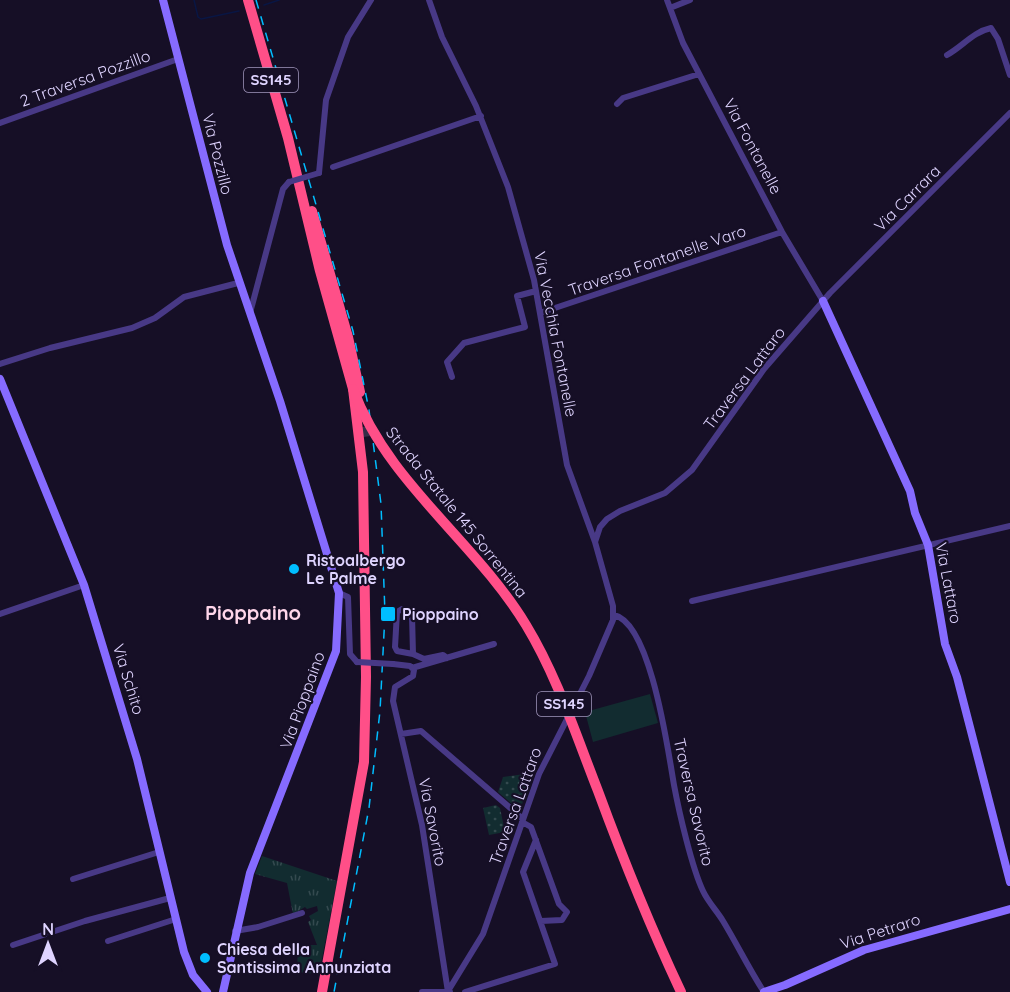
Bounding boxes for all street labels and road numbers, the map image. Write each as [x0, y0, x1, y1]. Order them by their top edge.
street label: 2 Traversa Pozzillo [17, 45, 153, 111]
road number: SS145 [244, 68, 298, 92]
street label: Via Fontanelle [719, 95, 787, 197]
street label: Via Pozzillo [198, 111, 238, 197]
street label: Via Carrara [870, 161, 944, 235]
street label: Traversa Fontanelle Varo [565, 220, 749, 300]
street label: Via Vecchia Fontanelle [530, 250, 582, 418]
street label: Traversa Lattaro [699, 323, 789, 433]
street label: Strada Statale 145 Sorrentina [382, 423, 532, 601]
street label: Via Lattaro [931, 541, 967, 625]
street label: Via Schito [109, 641, 149, 717]
street label: Via Pioppaino [275, 649, 329, 751]
road number: SS145 [537, 692, 591, 716]
street label: Traversa Savorito [670, 736, 718, 868]
street label: Traversa Lattaro [484, 744, 546, 868]
street label: Via Savorito [415, 776, 451, 868]
street label: Via Petraro [837, 909, 923, 953]

